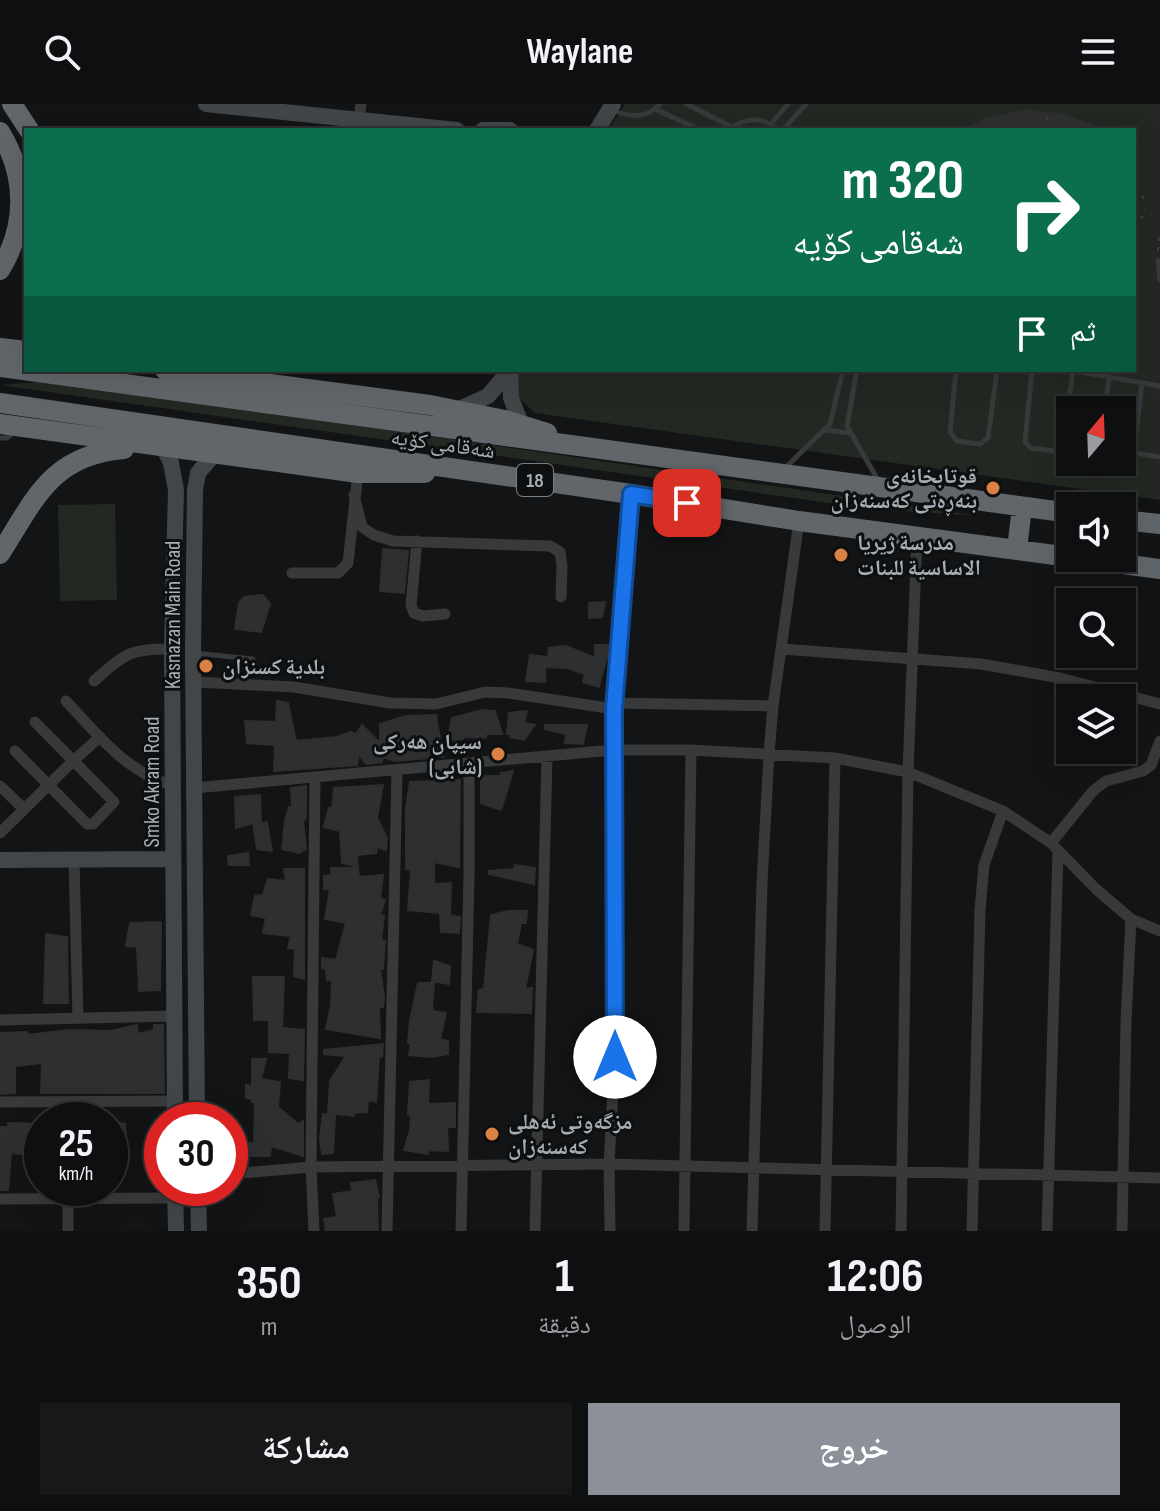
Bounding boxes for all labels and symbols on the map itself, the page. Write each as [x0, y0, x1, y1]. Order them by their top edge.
north arrow [1056, 396, 1136, 476]
street label: شەقامی کۆیە [389, 424, 497, 465]
place label: قوتابخانەی بنەڕەتی کەسنەزان [831, 463, 977, 517]
road number: 18 [517, 464, 553, 496]
pin [653, 469, 721, 537]
marker: قوتابخانەی بنەڕەتی کەسنەزان [984, 479, 1002, 497]
place label: مدرسة ژيريا الاساسية للبنات [857, 530, 981, 582]
street label: Kasnazan Main Road [160, 541, 187, 689]
marker: مدرسة ژيريا الاساسية للبنات [832, 546, 850, 564]
place label: بلدية كسنزان [222, 654, 325, 681]
marker: بلدية كسنزان [197, 657, 215, 675]
street label: Smko Akram Road [139, 716, 166, 848]
place label: سیپان هەرکی (شابی) [373, 729, 482, 781]
marker: سیپان هەرکی (شابی) [489, 745, 507, 763]
position arrow [573, 1015, 657, 1099]
speed limit sign: 30 [144, 1102, 248, 1206]
place label: مزگەوتی ئەهلی کەسنەزان [508, 1109, 632, 1161]
marker: مزگەوتی ئەهلی کەسنەزان [483, 1125, 501, 1143]

